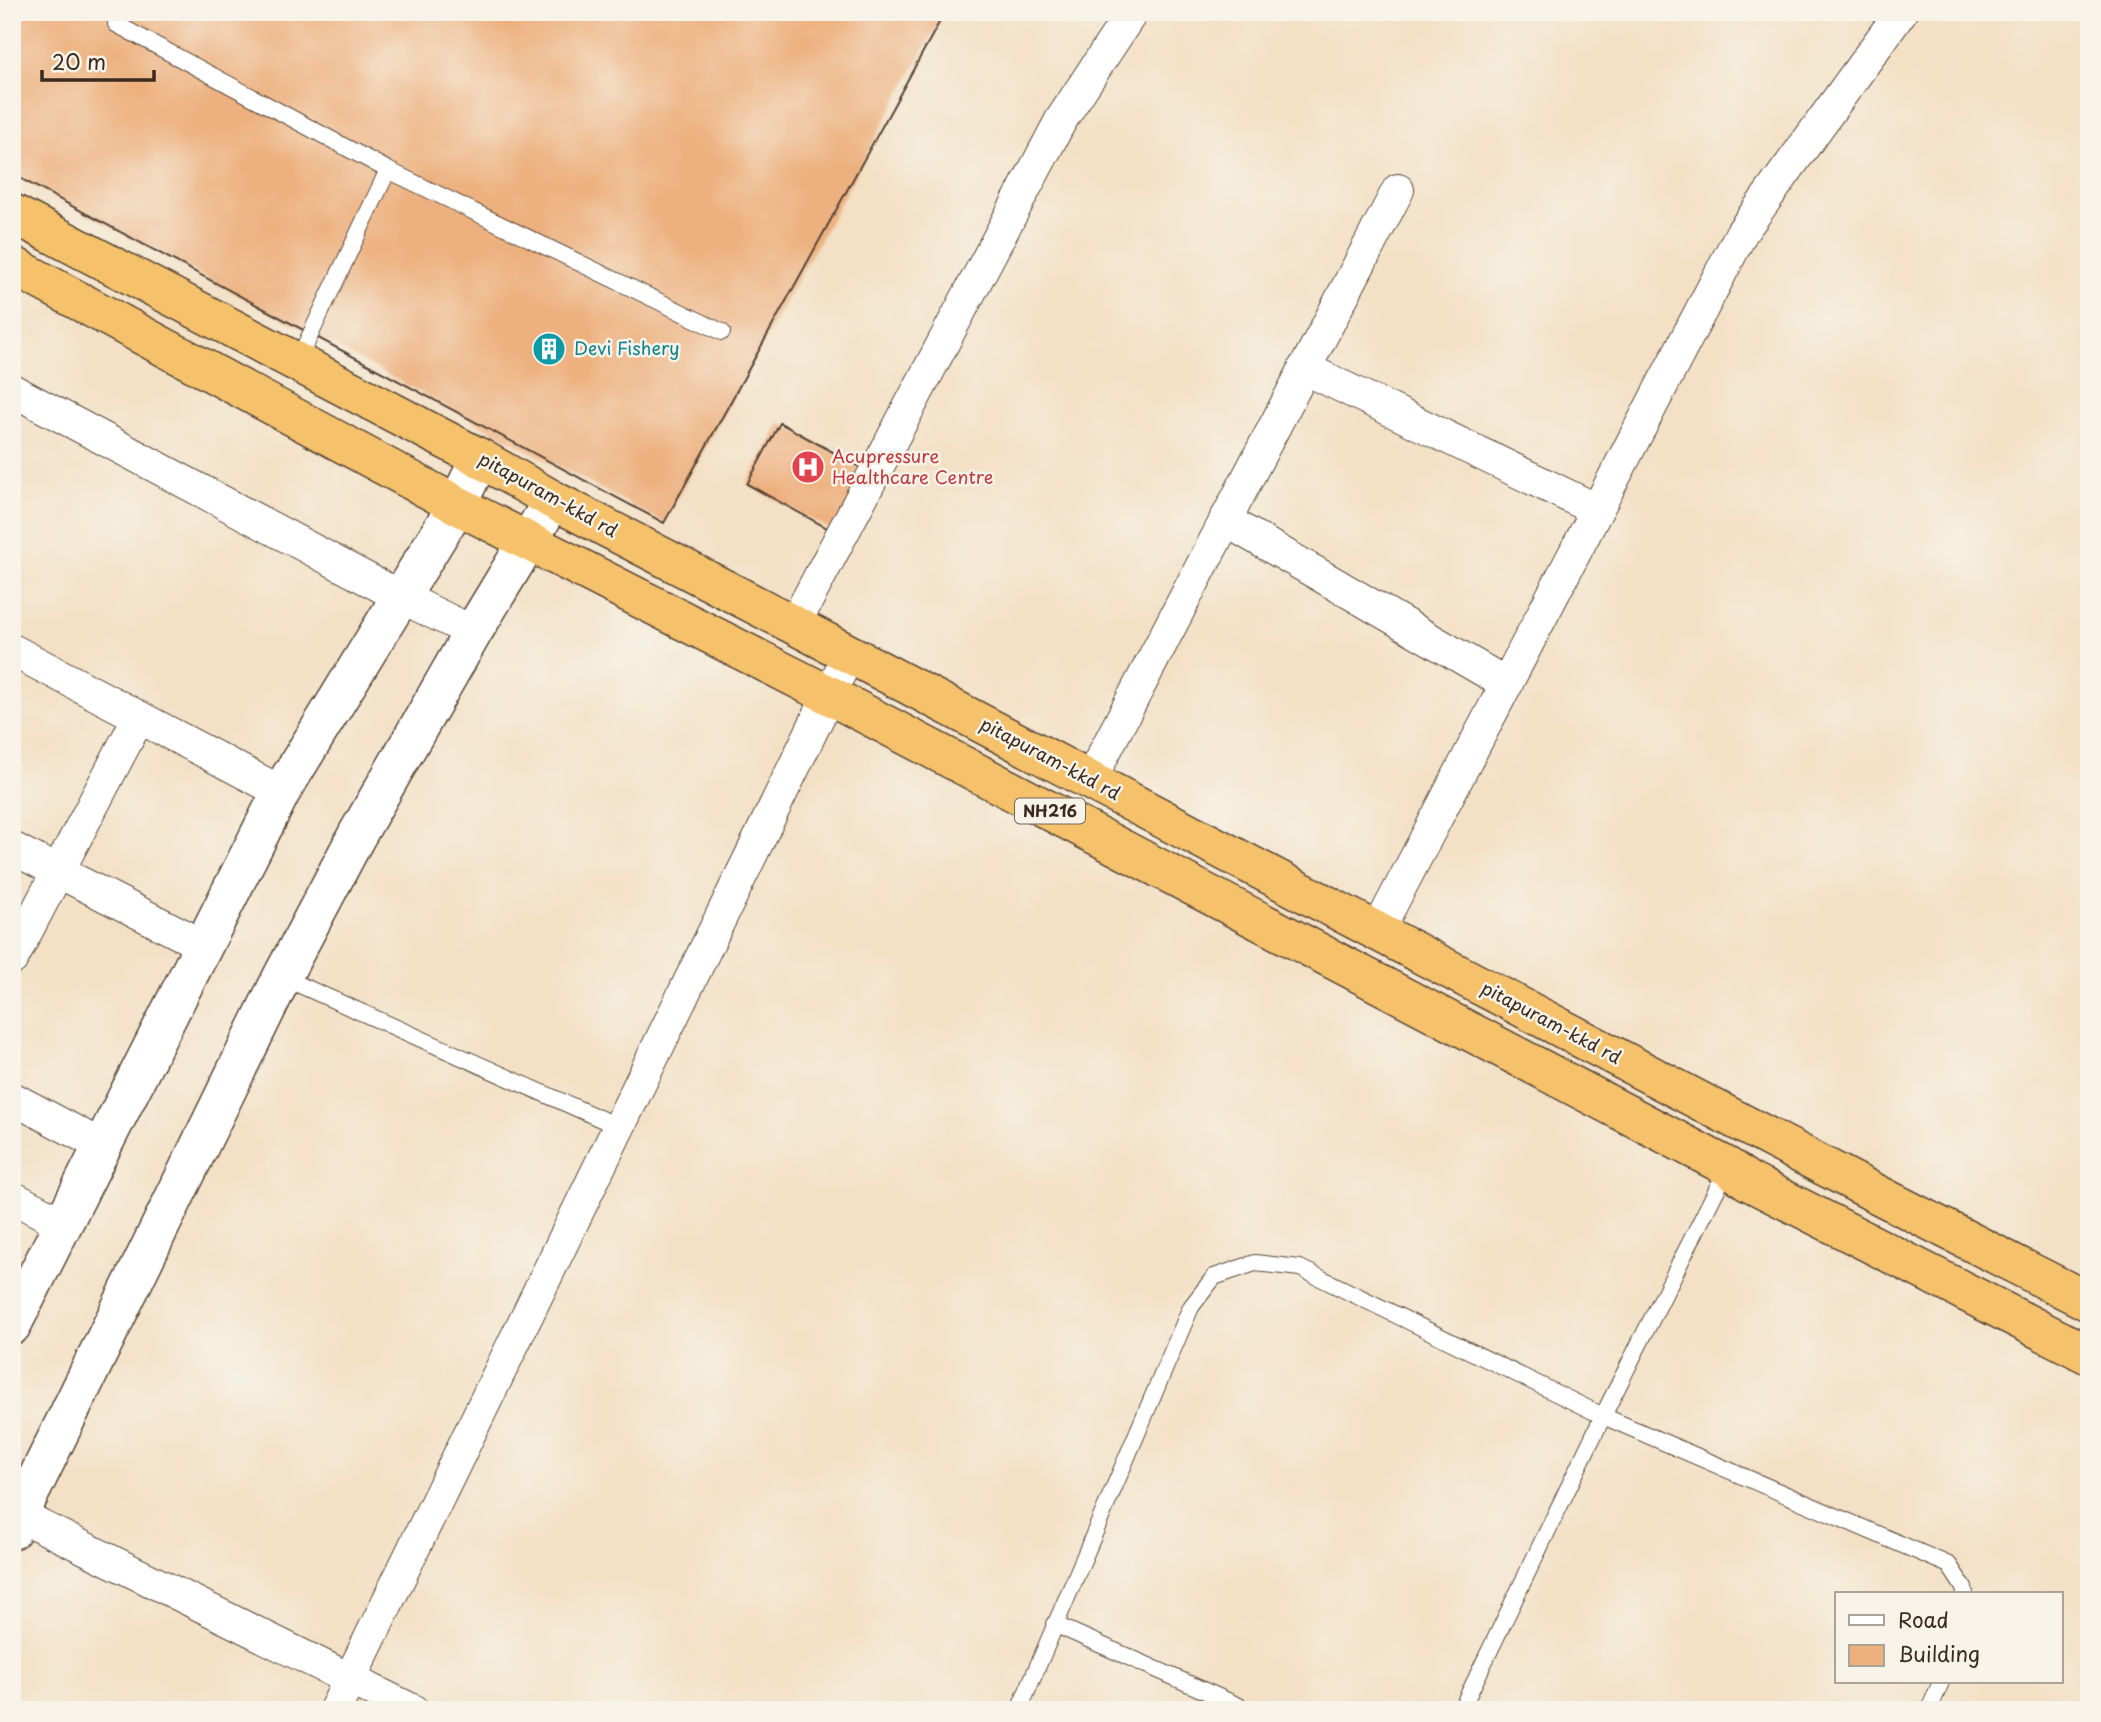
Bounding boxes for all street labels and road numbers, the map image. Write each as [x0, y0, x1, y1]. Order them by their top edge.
street label: pitapuram-kkd rd [474, 444, 623, 543]
street label: pitapuram-kkd rd [976, 709, 1126, 806]
road number: NH216 [1015, 798, 1085, 824]
street label: pitapuram-kkd rd [1477, 973, 1627, 1070]

